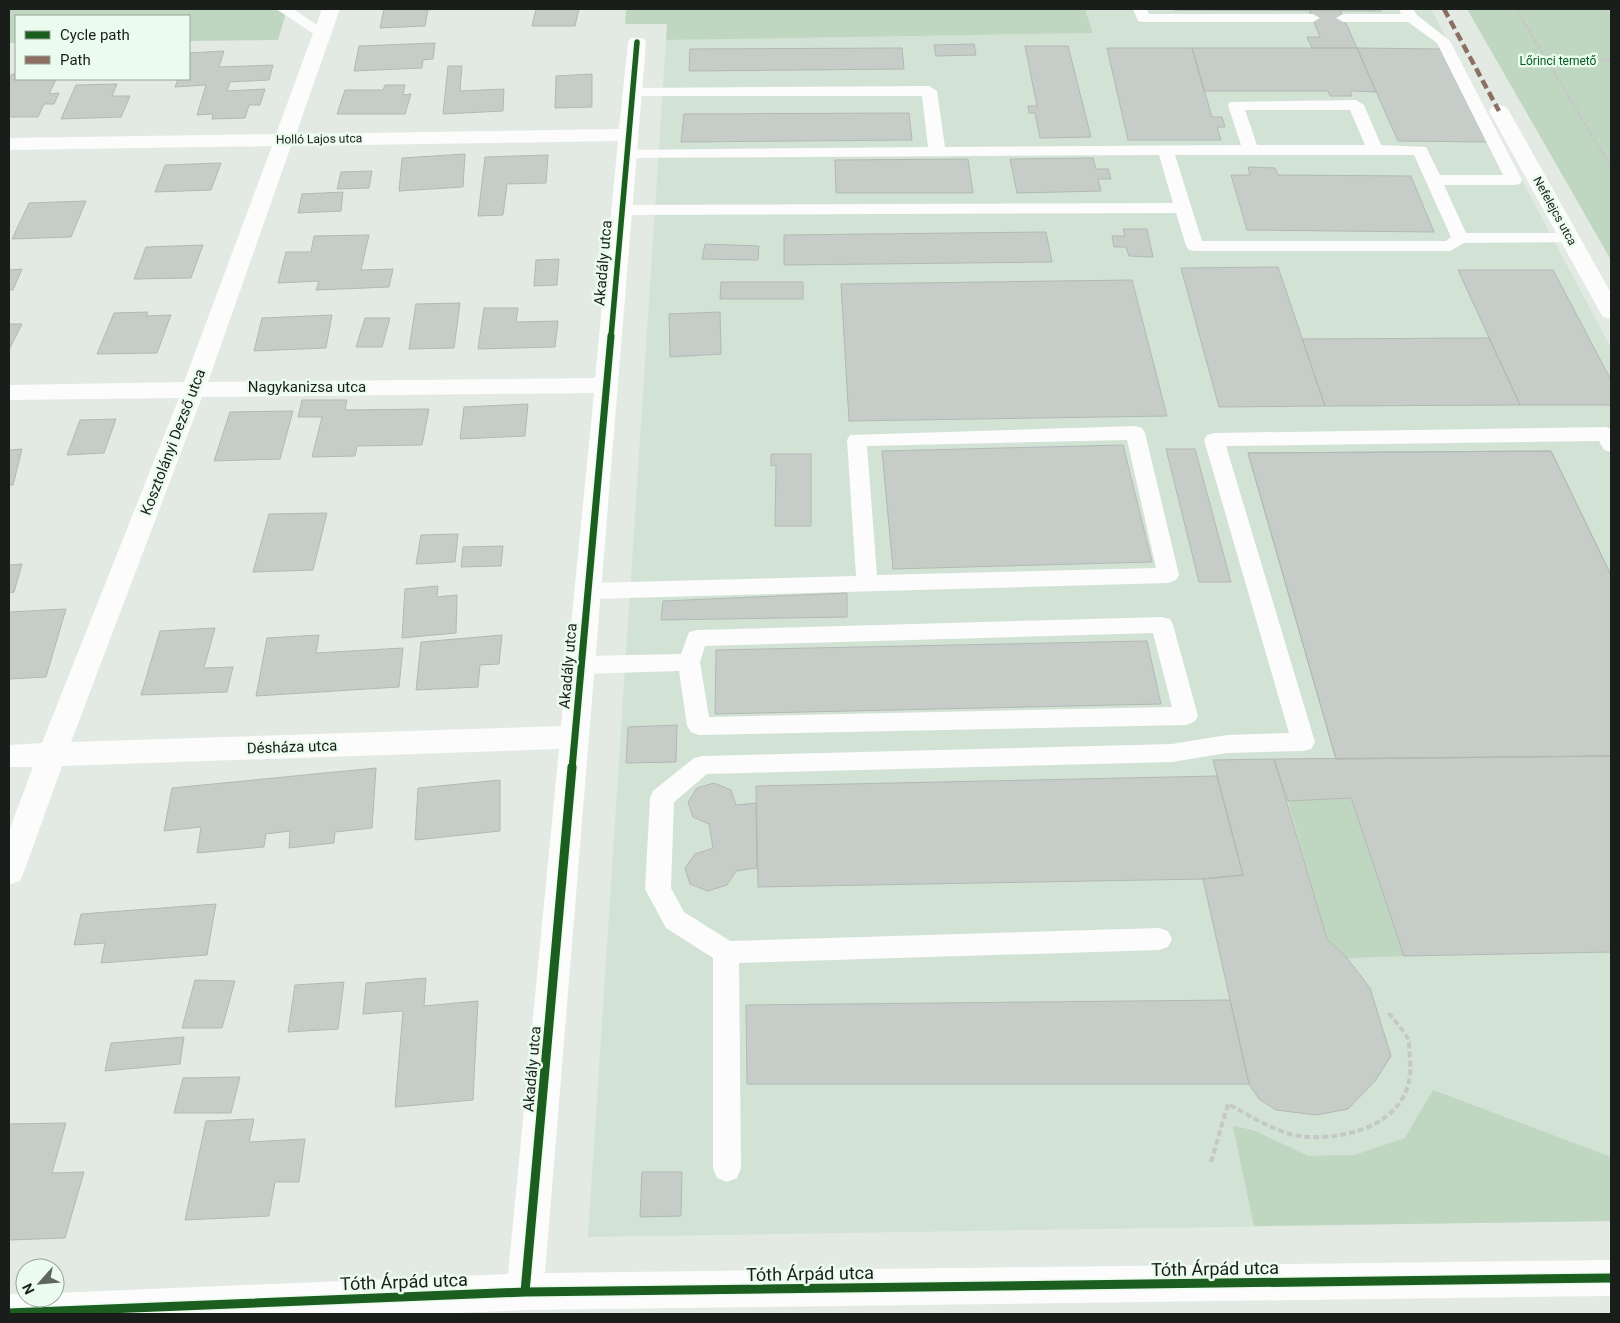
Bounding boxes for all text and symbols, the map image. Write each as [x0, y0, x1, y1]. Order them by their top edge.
legend [15, 15, 190, 80]
text: Cycle path [60, 26, 130, 44]
text: Path [60, 51, 91, 69]
park label: Lőrinci temető [1520, 54, 1597, 68]
street label: Holló Lajos utca [276, 131, 362, 147]
street label: Nefelejcs utca [1530, 174, 1580, 248]
street label: Akadály utca [590, 219, 616, 307]
street label: Kosztolányi Dezső utca [137, 366, 209, 518]
street label: Nagykanizsa utca [248, 378, 366, 396]
street label: Akadály utca [555, 622, 581, 710]
street label: Désháza utca [246, 736, 338, 758]
street label: Akadály utca [519, 1025, 545, 1113]
street label: Tóth Árpád utca [1151, 1257, 1279, 1280]
north arrow [15, 1258, 65, 1308]
street label: Tóth Árpád utca [746, 1262, 874, 1285]
street label: Tóth Árpád utca [340, 1269, 468, 1294]
text: N [19, 1281, 38, 1297]

